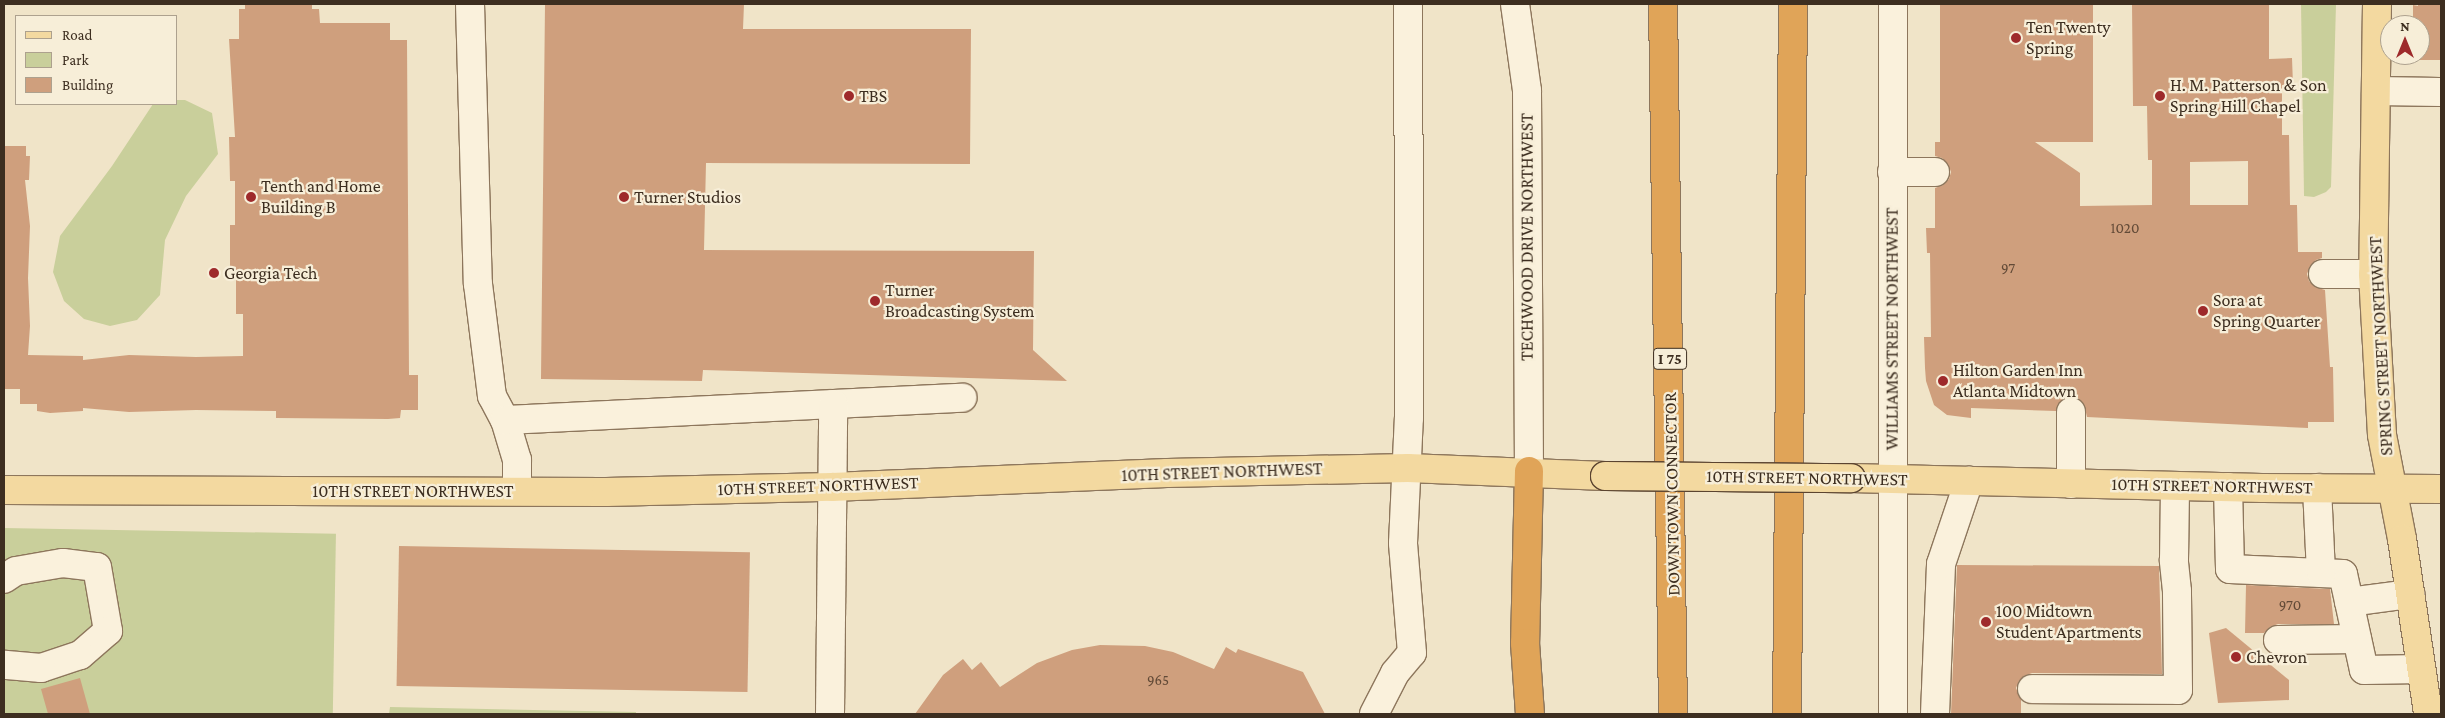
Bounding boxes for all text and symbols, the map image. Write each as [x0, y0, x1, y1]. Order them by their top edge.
legend [15, 15, 178, 105]
north arrow [2380, 15, 2430, 65]
place label: Ten Twenty Spring [2026, 17, 2111, 59]
text: N [2400, 18, 2410, 34]
text: Road [62, 27, 92, 43]
marker: Ten Twenty Spring [2010, 32, 2022, 44]
text: Park [62, 52, 89, 68]
place label: H. M. Patterson & Son Spring Hill Chapel [2170, 75, 2327, 118]
text: Building [62, 77, 113, 93]
place label: TBS [859, 85, 887, 107]
marker: TBS [843, 90, 855, 102]
marker: H. M. Patterson & Son Spring Hill Chapel [2154, 90, 2166, 102]
street label: TECHWOOD DRIVE NORTHWEST [1516, 113, 1538, 361]
place label: Tenth and Home Building B [261, 176, 381, 218]
place label: Turner Studios [634, 186, 741, 208]
marker: Tenth and Home Building B [245, 191, 257, 203]
marker: Turner Studios [618, 191, 630, 203]
street label: WILLIAMS STREET NORTHWEST [1881, 208, 1903, 450]
house number: 1020 [2111, 220, 2139, 238]
street label: SPRING STREET NORTHWEST [2364, 236, 2398, 456]
house number: 97 [2001, 260, 2015, 278]
place label: Georgia Tech [224, 262, 317, 284]
marker: Georgia Tech [208, 267, 220, 279]
place label: Turner Broadcasting System [885, 280, 1035, 322]
place label: Sora at Spring Quarter [2213, 290, 2320, 332]
marker: Turner Broadcasting System [869, 295, 881, 307]
marker: Sora at Spring Quarter [2197, 305, 2209, 317]
road number: I 75 [1652, 346, 1688, 372]
place label: Hilton Garden Inn Atlanta Midtown [1953, 360, 2083, 402]
marker: Hilton Garden Inn Atlanta Midtown [1937, 375, 1949, 387]
street label: DOWNTOWN CONNECTOR [1659, 392, 1685, 596]
street label: 10TH STREET NORTHWEST [1121, 458, 1323, 486]
street label: 10TH STREET NORTHWEST [1706, 465, 1908, 491]
street label: 10TH STREET NORTHWEST [717, 472, 919, 500]
street label: 10TH STREET NORTHWEST [2111, 473, 2313, 499]
street label: 10TH STREET NORTHWEST [312, 480, 514, 502]
house number: 970 [2279, 597, 2301, 615]
place label: 100 Midtown Student Apartments [1996, 601, 2142, 644]
marker: 100 Midtown Student Apartments [1980, 616, 1992, 628]
place label: Chevron [2246, 646, 2307, 668]
marker: Chevron [2230, 651, 2242, 663]
house number: 965 [1147, 672, 1169, 690]

